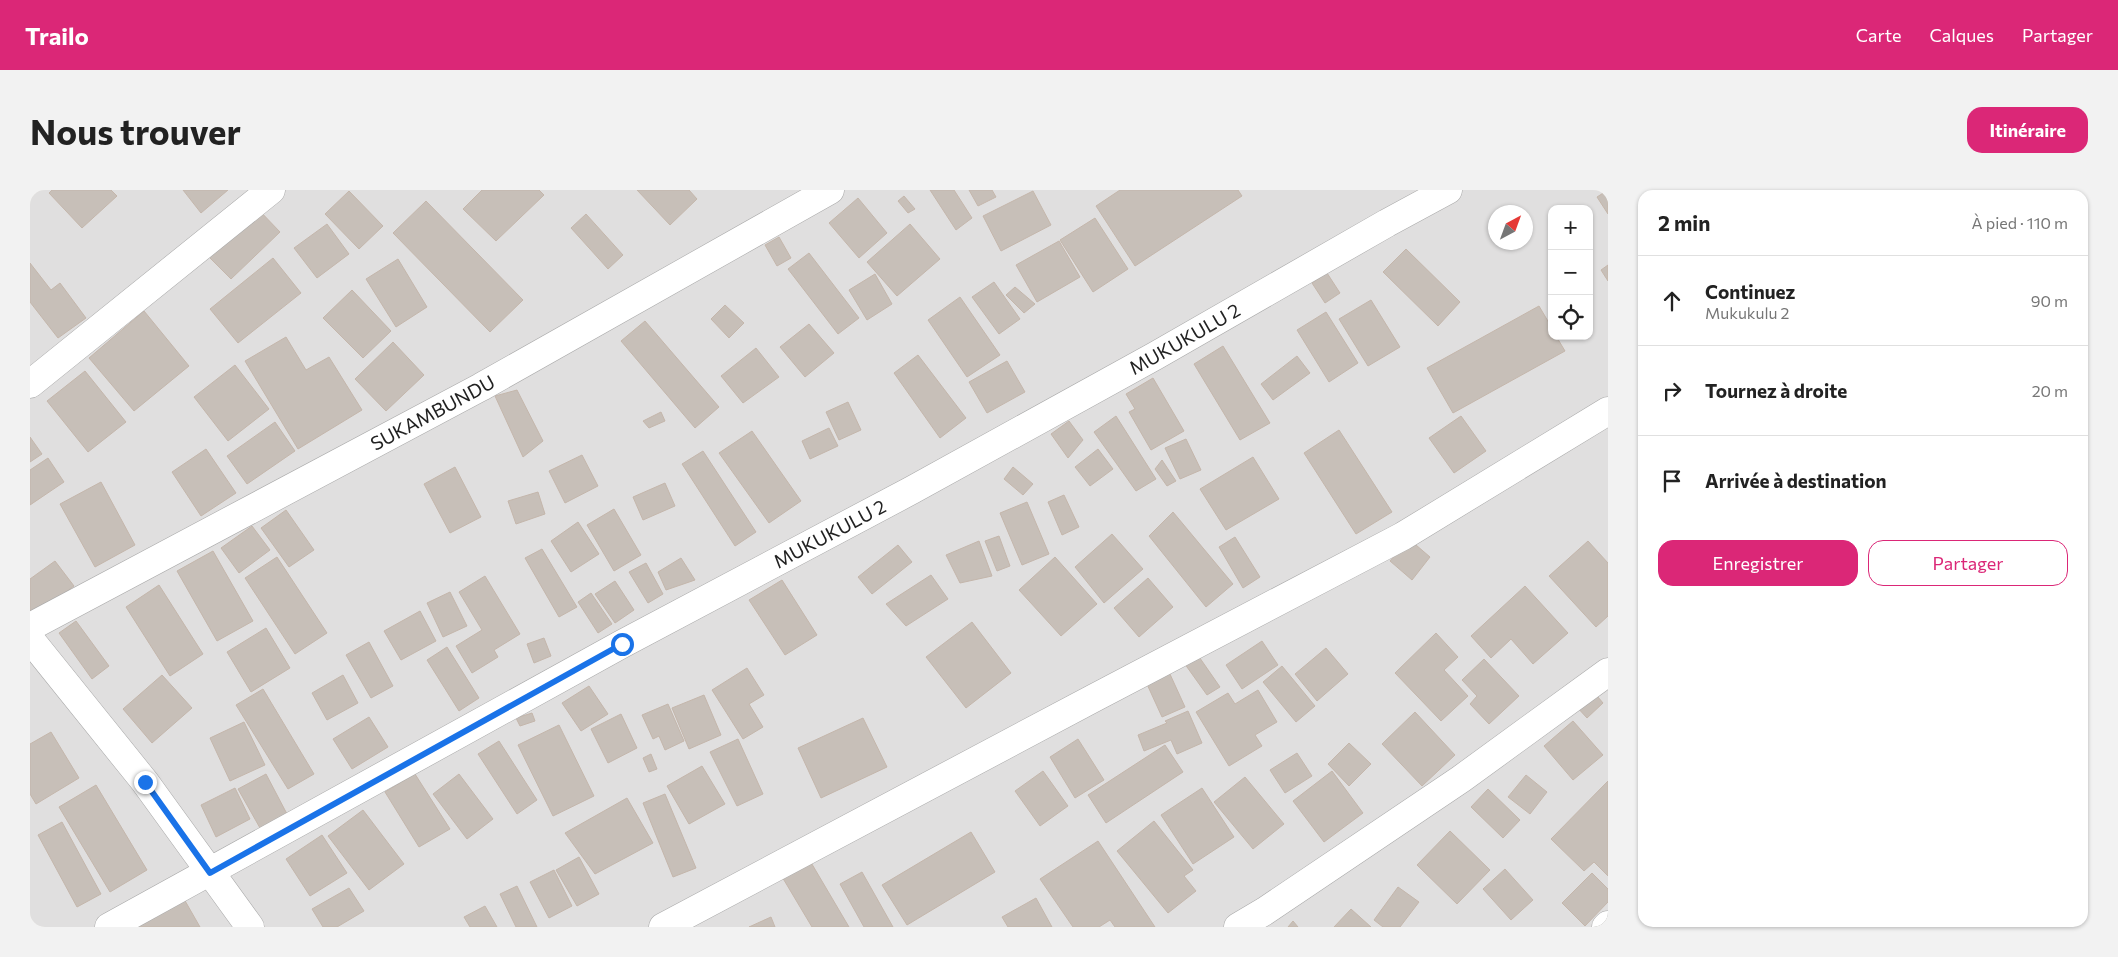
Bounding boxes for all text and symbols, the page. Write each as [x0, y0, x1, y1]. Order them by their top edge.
text: Trailo [25, 21, 89, 50]
text: Carte [1856, 24, 1901, 46]
text: Calques [1929, 24, 1994, 46]
text: Partager [2022, 24, 2093, 46]
button: Itinéraire [1967, 107, 2088, 153]
text: Nous trouver [30, 109, 241, 152]
north arrow [1488, 205, 1533, 250]
map controls [1548, 205, 1593, 340]
button: + [1548, 205, 1593, 250]
text: 2 min [1658, 210, 1710, 235]
text: À pied · 110 m [1972, 213, 2068, 232]
button: − [1548, 250, 1593, 295]
text: Continuez [1705, 280, 1795, 303]
icon: ahead [1658, 287, 1686, 315]
text: 90 m [2031, 291, 2068, 310]
button: locate [1548, 295, 1593, 340]
street label: MUKUKULU 2 [1125, 298, 1244, 379]
text: Mukukulu 2 [1705, 303, 1789, 322]
street label: SUKAMBUNDU [366, 370, 498, 455]
icon: right [1658, 377, 1686, 405]
text: Tournez à droite [1705, 379, 1847, 402]
text: 20 m [2032, 381, 2068, 400]
icon: arrive [1658, 467, 1686, 495]
text: Arrivée à destination [1705, 469, 1887, 492]
street label: MUKUKULU 2 [769, 494, 890, 573]
button: Enregistrer [1658, 540, 1858, 586]
button: Partager [1868, 540, 2068, 586]
route start [611, 633, 634, 656]
route end [134, 771, 157, 794]

